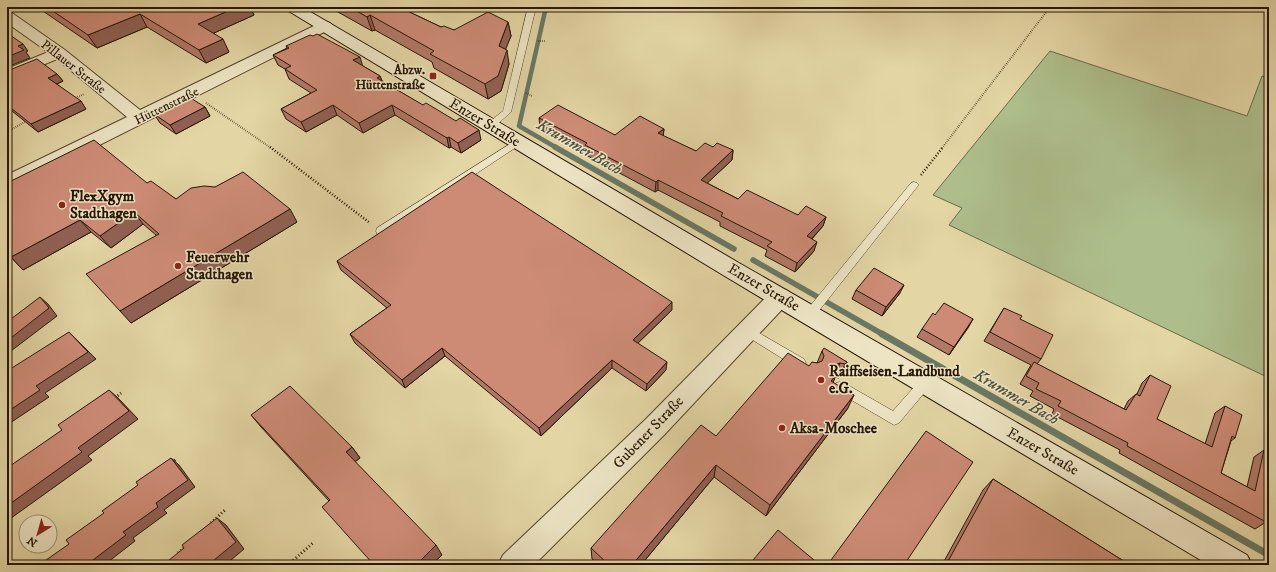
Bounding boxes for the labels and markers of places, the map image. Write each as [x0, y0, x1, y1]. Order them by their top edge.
place label: Abzw. Hüttenstraße [355, 62, 426, 93]
marker: Abzw. Hüttenstraße [428, 71, 438, 81]
place label: FlexXgym Stadthagen [70, 187, 137, 223]
marker: FlexXgym Stadthagen [57, 200, 67, 210]
place label: Feuerwehr Stadthagen [186, 248, 253, 284]
marker: Feuerwehr Stadthagen [173, 261, 183, 271]
place label: Raiffseisen-Landbund e.G. [829, 362, 960, 398]
marker: Raiffseisen-Landbund e.G. [816, 375, 826, 385]
place label: Aksa-Moschee [789, 419, 878, 438]
marker: Aksa-Moschee [777, 423, 787, 433]

